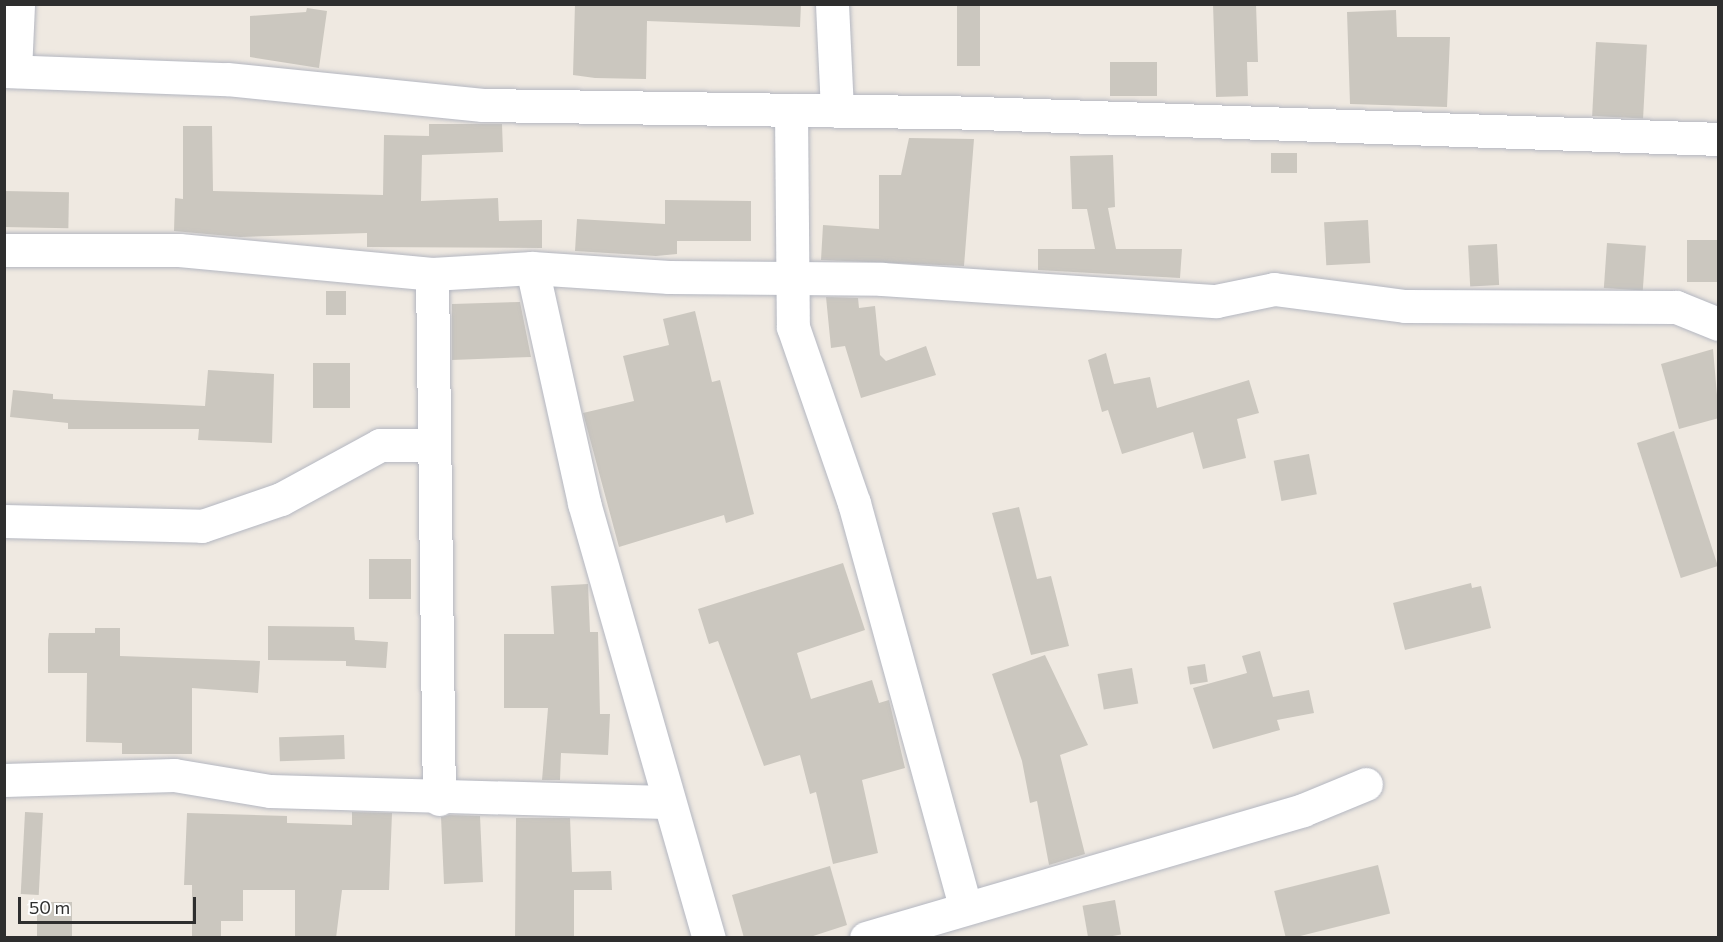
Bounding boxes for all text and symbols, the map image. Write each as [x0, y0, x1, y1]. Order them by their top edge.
scale bar [21, 885, 200, 923]
text: 50 m [29, 896, 70, 918]

